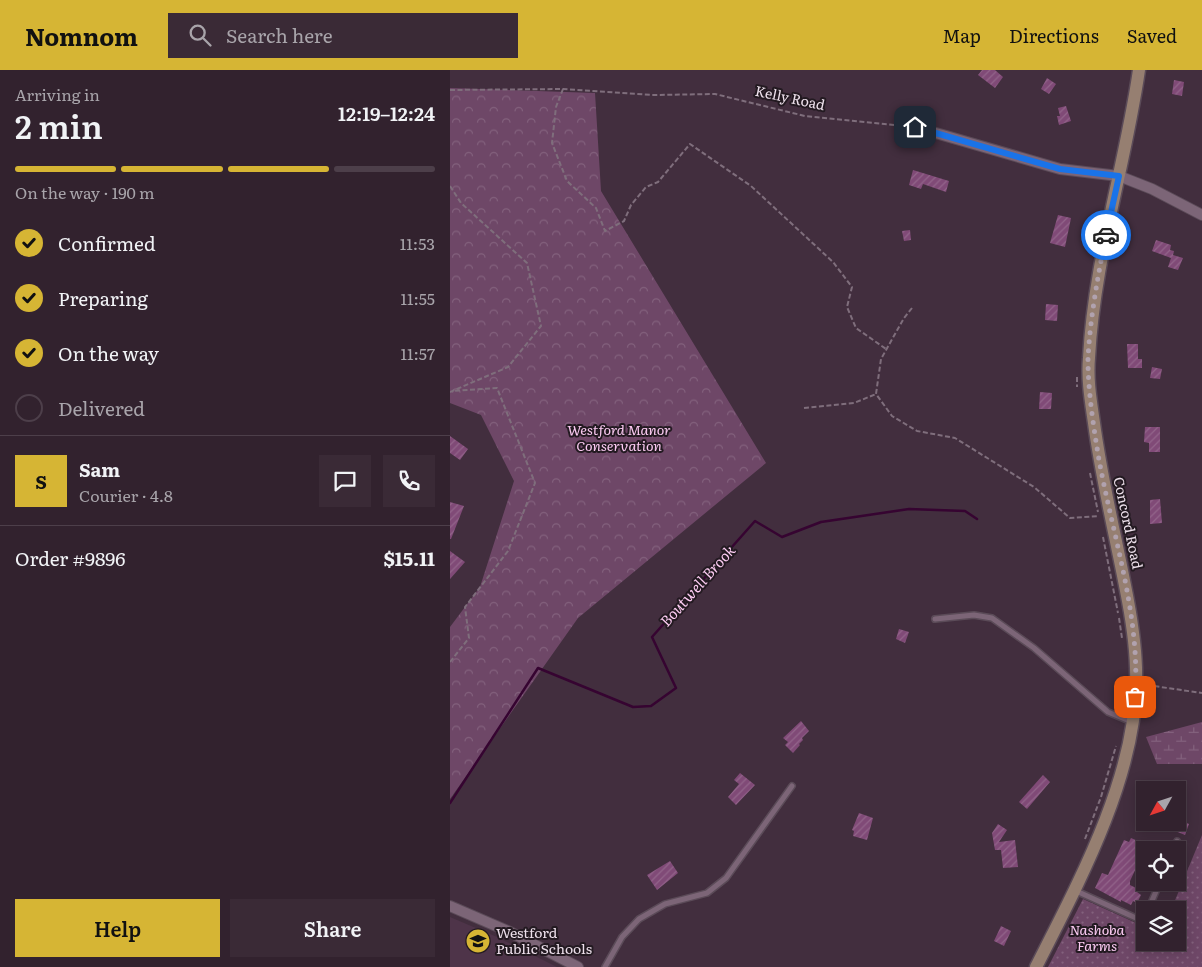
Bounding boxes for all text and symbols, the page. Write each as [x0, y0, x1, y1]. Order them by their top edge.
search box [168, 13, 518, 58]
text: Nomnom [25, 18, 138, 53]
icon: search [186, 21, 214, 49]
text: Search here [226, 21, 333, 49]
text: Map [943, 22, 981, 49]
text: Directions [1009, 22, 1099, 49]
text: Saved [1127, 22, 1177, 49]
street label: Kelly Road [753, 80, 827, 114]
text: Arriving in [15, 82, 100, 106]
text: 12:19–12:24 [338, 99, 435, 127]
text: 2 min [15, 101, 103, 149]
pin [894, 106, 936, 148]
icon: home [901, 113, 929, 141]
text: On the way · 190 m [15, 180, 155, 204]
courier [1081, 210, 1131, 260]
icon: car [1092, 221, 1120, 249]
icon: check [15, 229, 43, 257]
text: Confirmed [58, 229, 156, 257]
text: 11:53 [400, 231, 435, 255]
icon: check [15, 284, 43, 312]
text: Preparing [58, 284, 148, 312]
text: 11:55 [400, 286, 435, 310]
icon: check [15, 339, 43, 367]
text: On the way [58, 339, 159, 367]
text: 11:57 [400, 341, 435, 365]
text: Delivered [58, 394, 145, 422]
park label: Westford Manor Conservation [567, 419, 671, 455]
text: Sam [79, 455, 120, 483]
button: chat [319, 455, 371, 507]
button: phone [383, 455, 435, 507]
text: S [35, 467, 47, 495]
street label: Concord Road [1109, 475, 1149, 571]
text: Courier · 4.8 [79, 483, 173, 507]
water label: Boutwell Brook [654, 538, 740, 631]
text: Order #9896 [15, 544, 126, 572]
text: $15.11 [384, 544, 435, 572]
pin [1114, 676, 1156, 718]
icon: bag [1121, 683, 1149, 711]
north arrow [1136, 781, 1186, 831]
map controls [1136, 781, 1186, 951]
button: locate [1136, 841, 1186, 891]
button: Help [15, 899, 220, 957]
button: Share [230, 899, 435, 957]
button: layers [1136, 901, 1186, 951]
park label: Nashoba Farms [1069, 919, 1125, 955]
place label: Westford Public Schools [496, 922, 592, 958]
school or university icon: Westford Public Schools [465, 928, 491, 954]

